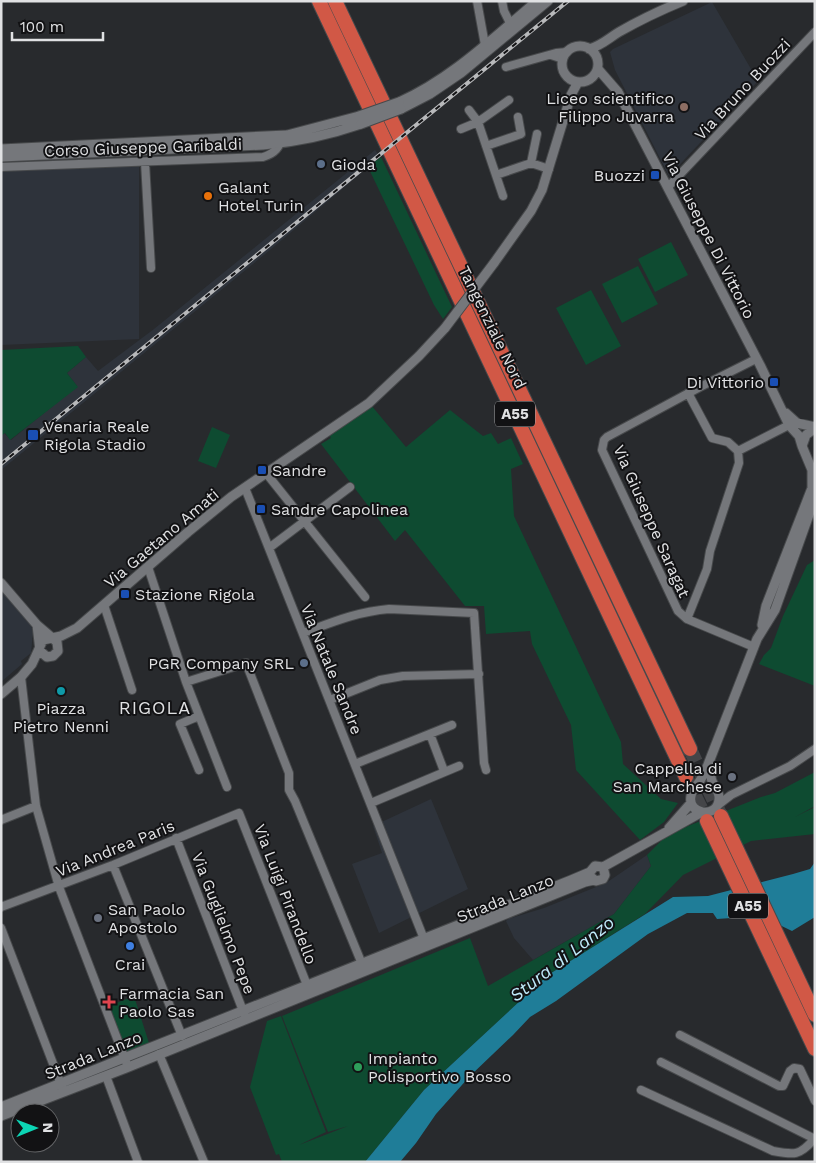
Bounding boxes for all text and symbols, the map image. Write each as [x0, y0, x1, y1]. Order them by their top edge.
scale bar [12, 10, 104, 42]
text: 100 m [20, 18, 64, 36]
street label: Via Bruno Buozzi [691, 35, 794, 144]
place label: Liceo scientifico Filippo Juvarra [546, 89, 674, 126]
marker: Liceo scientifico Filippo Juvarra [678, 101, 690, 113]
street label: Corso Giuseppe Garibaldi [44, 135, 242, 160]
street label: Via Giuseppe Di Vittorio [658, 149, 759, 322]
place label: Gioda [331, 155, 376, 174]
marker: Gioda [315, 158, 327, 170]
place label: Buozzi [594, 166, 645, 185]
marker: Buozzi [649, 169, 661, 181]
place label: Galant Hotel Turin [218, 178, 304, 215]
marker: Galant Hotel Turin [202, 190, 214, 202]
street label: Tangenziale Nord [455, 263, 530, 391]
place label: Di Vittorio [686, 373, 764, 392]
marker: Di Vittorio [768, 376, 780, 388]
road number: A55 [495, 402, 535, 426]
place label: Venaria Reale Rigola Stadio [44, 417, 150, 454]
marker: Venaria Reale Rigola Stadio [26, 428, 40, 442]
street label: Via Giuseppe Saragat [609, 442, 694, 601]
place label: Sandre [272, 461, 327, 480]
marker: Sandre [256, 464, 268, 476]
street label: Via Gaetano Amati [100, 485, 223, 592]
place label: Sandre Capolinea [271, 500, 408, 519]
marker: Sandre Capolinea [255, 503, 267, 515]
place label: Stazione Rigola [135, 585, 255, 604]
marker: Stazione Rigola [119, 588, 131, 600]
street label: Via Natale Sandre [297, 601, 366, 737]
place label: PGR Company SRL [148, 654, 294, 673]
marker: PGR Company SRL [298, 657, 310, 669]
marker: Piazza Pietro Nenni [55, 685, 67, 697]
district label: RIGOLA [119, 697, 191, 718]
place label: Piazza Pietro Nenni [13, 699, 109, 736]
place label: Cappella di San Marchese [613, 759, 722, 796]
marker: Cappella di San Marchese [726, 771, 738, 783]
street label: Via Andrea Paris [53, 816, 177, 881]
street label: Via Luigi Pirandello [250, 821, 321, 967]
street label: Via Guglielmo Pepe [188, 850, 259, 997]
street label: Strada Lanzo [454, 870, 557, 927]
road number: A55 [728, 894, 768, 918]
place label: San Paolo Apostolo [108, 900, 185, 937]
water label: Stura di Lanzo [505, 911, 618, 1006]
marker: San Paolo Apostolo [92, 912, 104, 924]
marker: Crai [124, 940, 136, 952]
place label: Crai [115, 955, 145, 974]
place label: Farmacia San Paolo Sas [119, 984, 224, 1021]
marker: Farmacia San Paolo Sas [103, 996, 115, 1008]
street label: Strada Lanzo [42, 1027, 145, 1084]
place label: Impianto Polisportivo Bosso [368, 1049, 511, 1086]
marker: Impianto Polisportivo Bosso [352, 1061, 364, 1073]
north arrow [10, 1103, 60, 1153]
text: N [40, 1122, 56, 1133]

